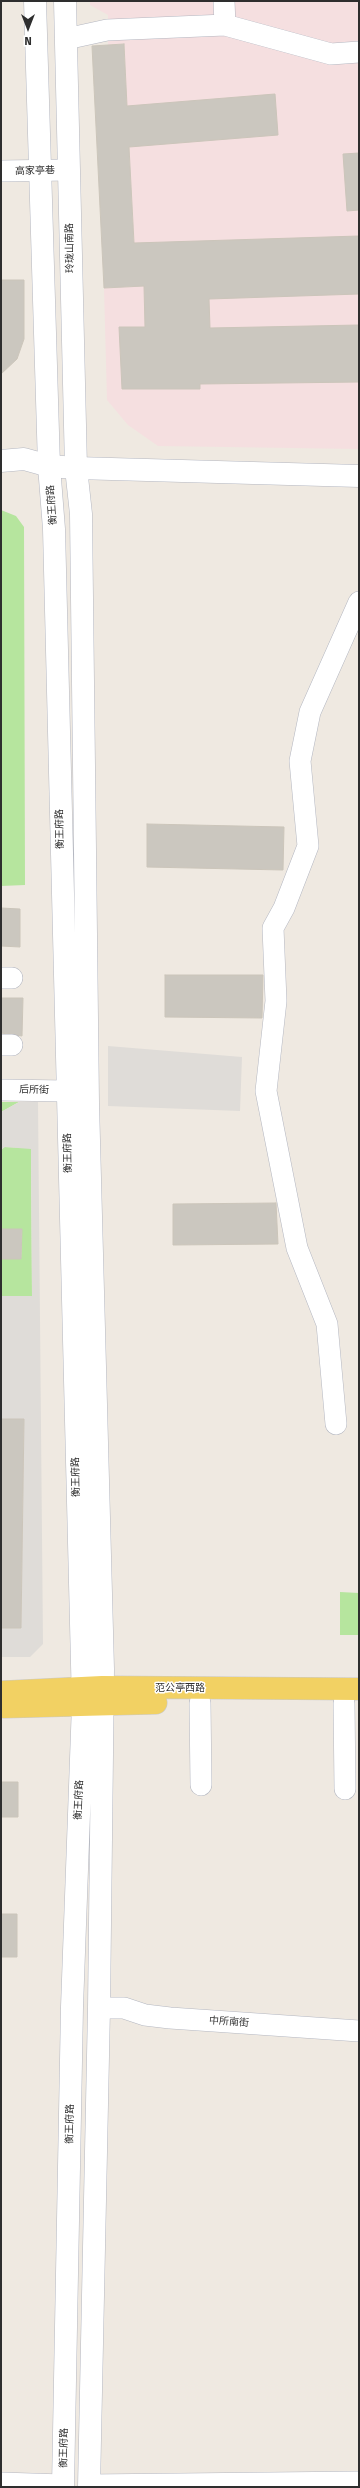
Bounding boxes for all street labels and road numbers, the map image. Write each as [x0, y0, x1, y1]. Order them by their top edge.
street label: 高家亭巷 [15, 165, 55, 177]
street label: 玲珑山南路 [64, 223, 76, 273]
street label: 衡王府路 [45, 485, 59, 525]
street label: 衡王府路 [54, 809, 66, 849]
street label: 后所街 [19, 1084, 49, 1096]
street label: 衡王府路 [62, 1133, 74, 1173]
street label: 衡王府路 [70, 1457, 82, 1497]
street label: 范公亭西路 [155, 1682, 205, 1694]
street label: 衡王府路 [72, 1780, 86, 1820]
street label: 中所南街 [209, 2015, 249, 2029]
street label: 衡王府路 [64, 2104, 76, 2144]
street label: 衡王府路 [58, 2428, 70, 2468]

